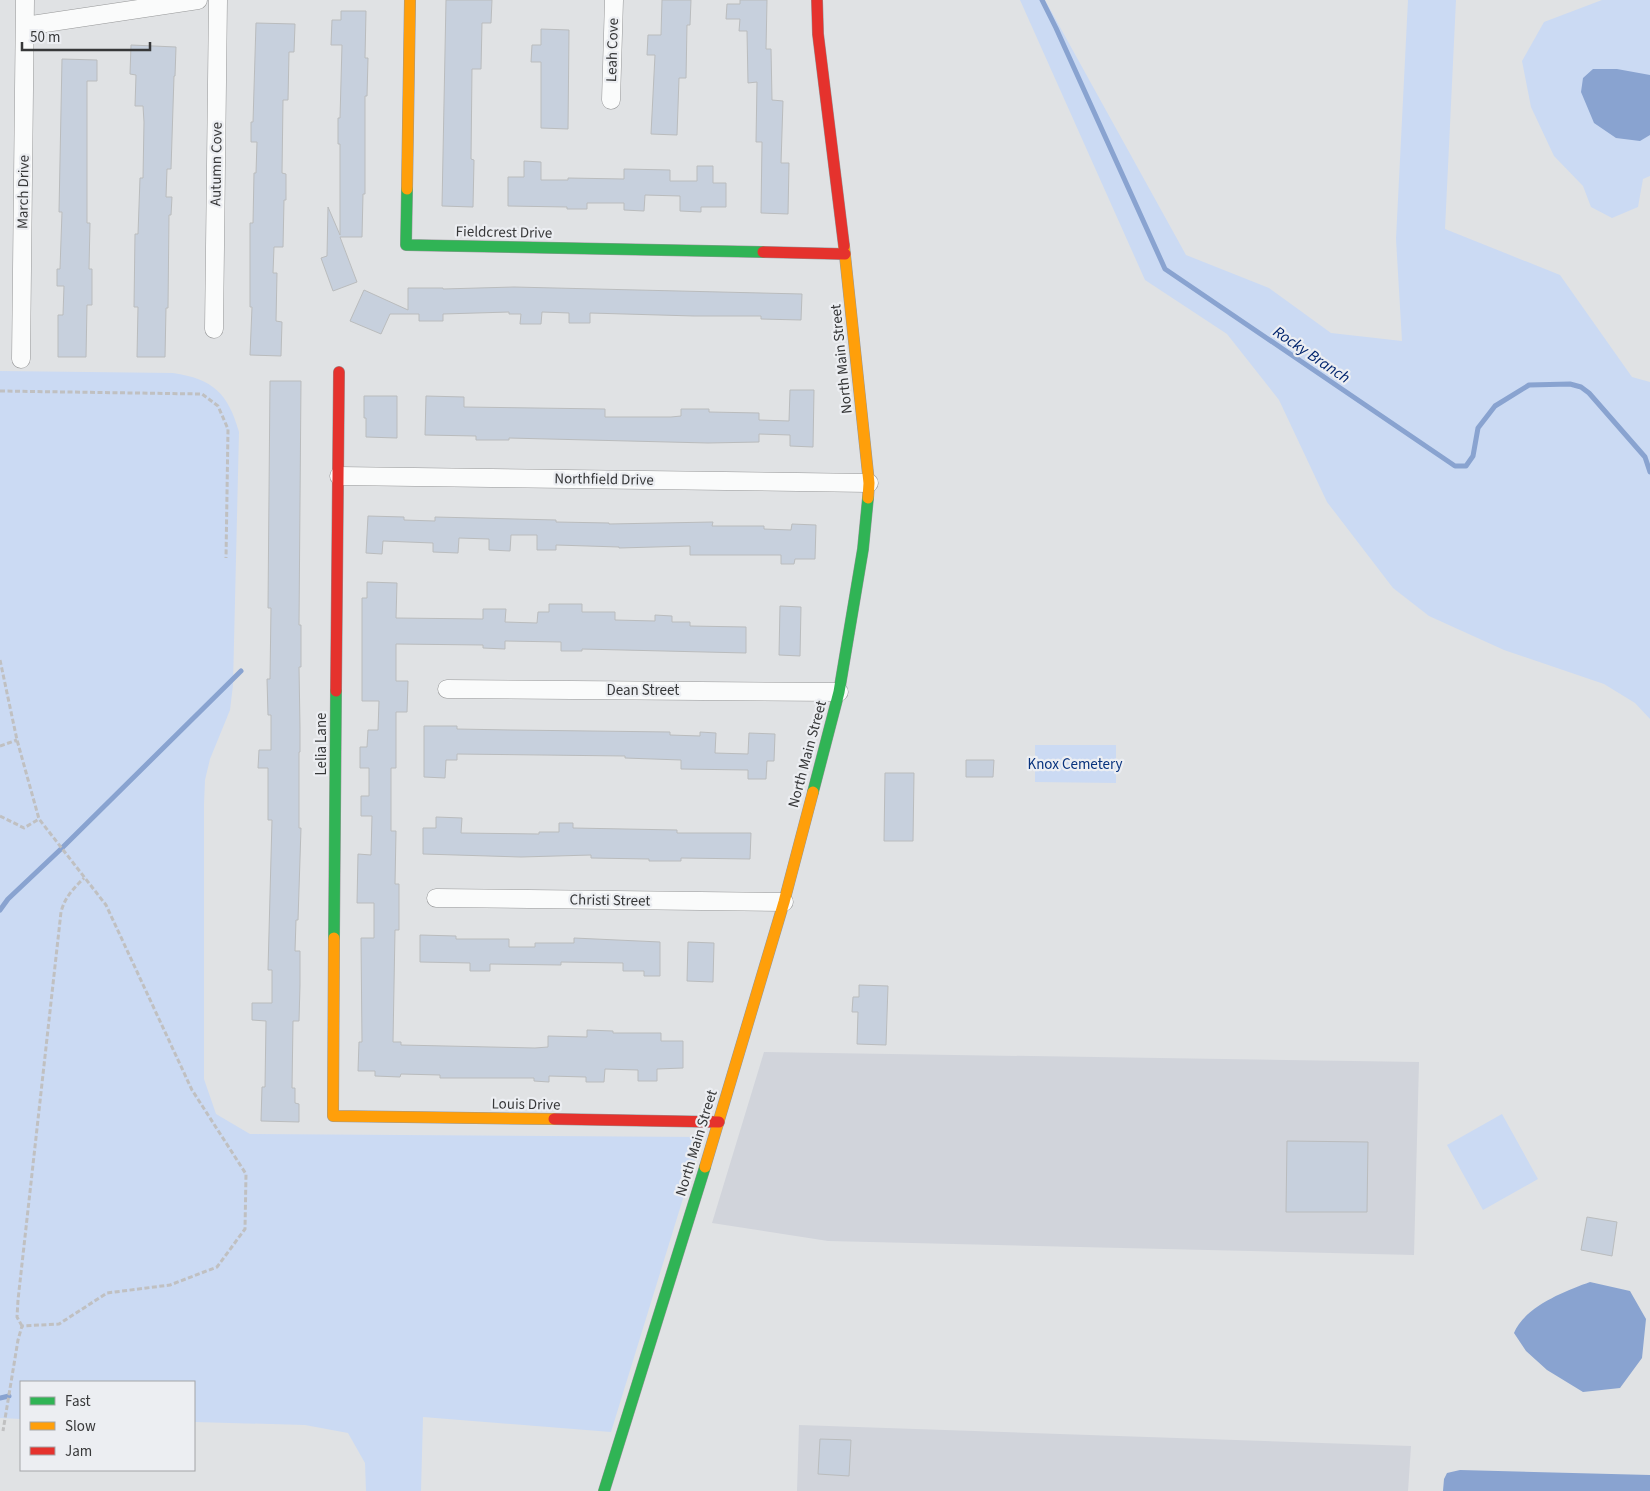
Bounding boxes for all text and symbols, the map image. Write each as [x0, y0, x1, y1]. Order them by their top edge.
street label: Leah Cove [601, 18, 624, 82]
scale bar [22, 20, 150, 52]
text: 50 m [30, 27, 60, 48]
street label: Autumn Cove [205, 122, 228, 206]
street label: March Drive [12, 155, 35, 229]
street label: Fieldcrest Drive [456, 221, 552, 244]
street label: North Main Street [825, 303, 858, 415]
water label: Rocky Branch [1269, 321, 1354, 389]
street label: Northfield Drive [554, 468, 654, 491]
street label: Dean Street [607, 680, 679, 701]
street label: North Main Street [783, 698, 832, 810]
street label: Lelia Lane [311, 712, 332, 776]
park label: Knox Cemetery [1027, 754, 1123, 775]
street label: Christi Street [569, 889, 651, 912]
street label: North Main Street [670, 1087, 723, 1199]
street label: Louis Drive [491, 1093, 561, 1116]
legend [20, 1381, 195, 1471]
text: Fast [65, 1391, 91, 1412]
text: Slow [65, 1416, 96, 1437]
text: Jam [65, 1441, 92, 1462]

